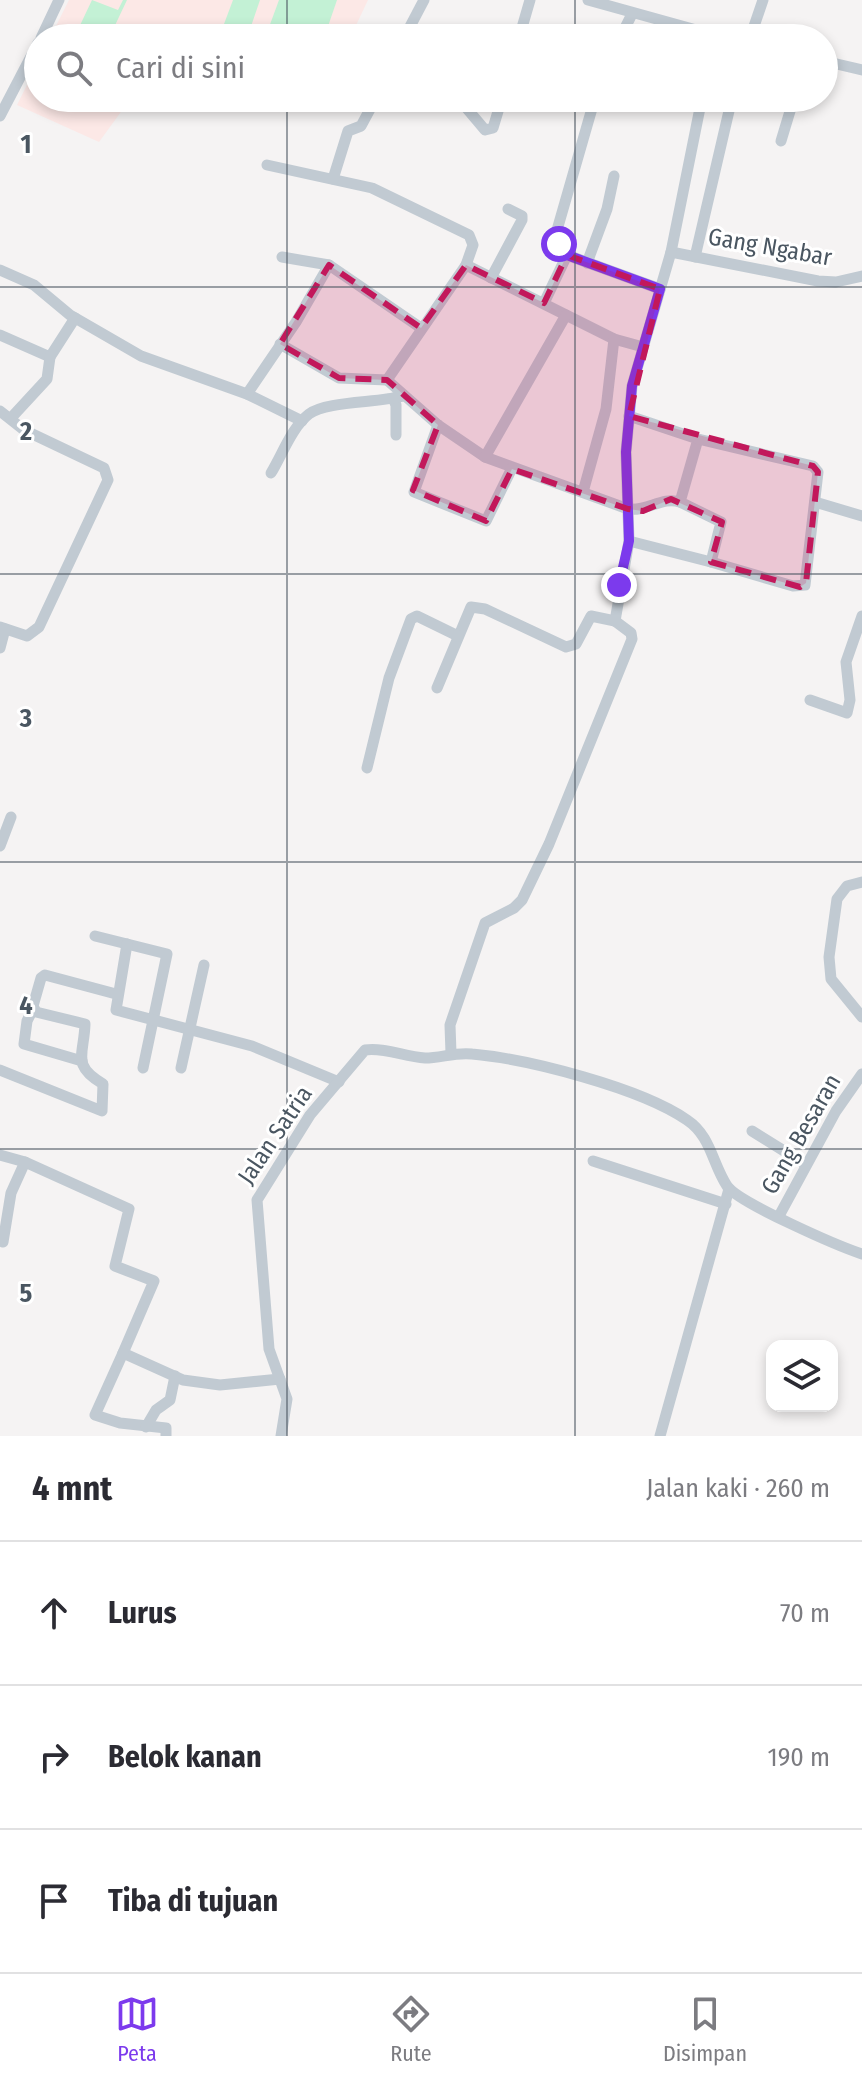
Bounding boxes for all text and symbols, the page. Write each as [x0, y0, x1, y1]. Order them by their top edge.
search box [24, 24, 838, 112]
icon: search [52, 46, 96, 90]
text: Cari di sini [116, 50, 245, 86]
text: 1 [21, 129, 32, 160]
street label: Gang Ngabar [706, 222, 835, 272]
route start [541, 226, 577, 262]
text: 2 [19, 416, 32, 447]
route end [601, 567, 637, 603]
text: 3 [19, 703, 32, 734]
text: 4 [19, 990, 33, 1021]
street label: Gang Besaran [755, 1069, 847, 1199]
street label: Jalan Satria [232, 1081, 318, 1189]
text: 5 [20, 1278, 33, 1309]
map controls [766, 1340, 838, 1412]
button: layers [766, 1340, 838, 1412]
text: 4 mnt [32, 1468, 112, 1509]
text: Jalan kaki · 260 m [646, 1473, 830, 1504]
icon: ahead [32, 1591, 76, 1635]
text: Lurus [108, 1595, 177, 1631]
text: 70 m [780, 1598, 830, 1629]
icon: right [32, 1735, 76, 1779]
text: Belok kanan [108, 1739, 262, 1775]
text: 190 m [768, 1742, 830, 1773]
icon: arrive [32, 1879, 76, 1923]
text: Tiba di tujuan [108, 1883, 278, 1919]
tab: Peta [115, 1992, 159, 2067]
tab: Rute [389, 1992, 433, 2067]
tab: Disimpan [663, 1992, 747, 2067]

